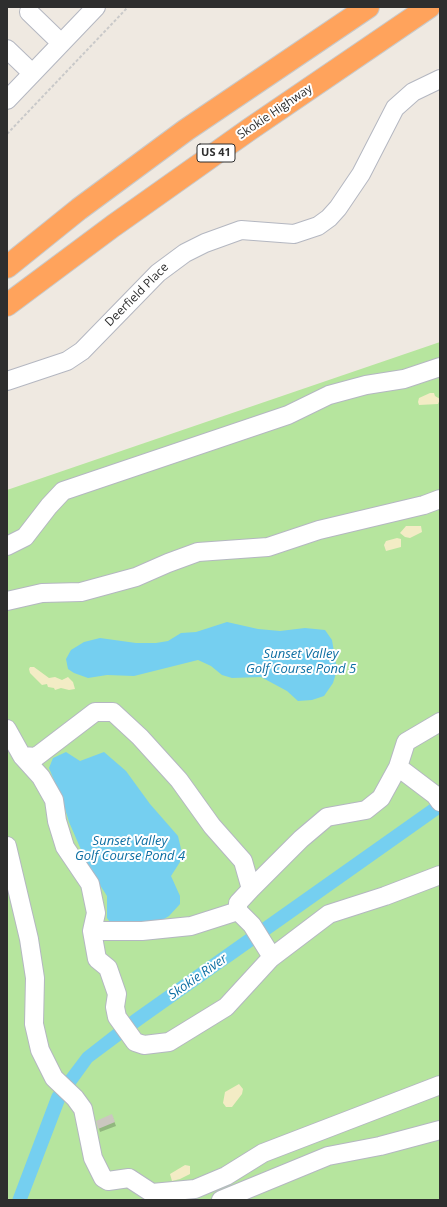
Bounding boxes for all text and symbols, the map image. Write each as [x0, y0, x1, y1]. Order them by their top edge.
street label: Skokie Highway [235, 82, 315, 142]
road number: US 41 [197, 144, 235, 162]
street label: Deerfield Place [102, 260, 172, 330]
water label: Sunset Valley Golf Course Pond 5 [246, 646, 356, 677]
water label: Sunset Valley Golf Course Pond 4 [75, 833, 185, 864]
water label: Skokie River [166, 951, 230, 1003]

